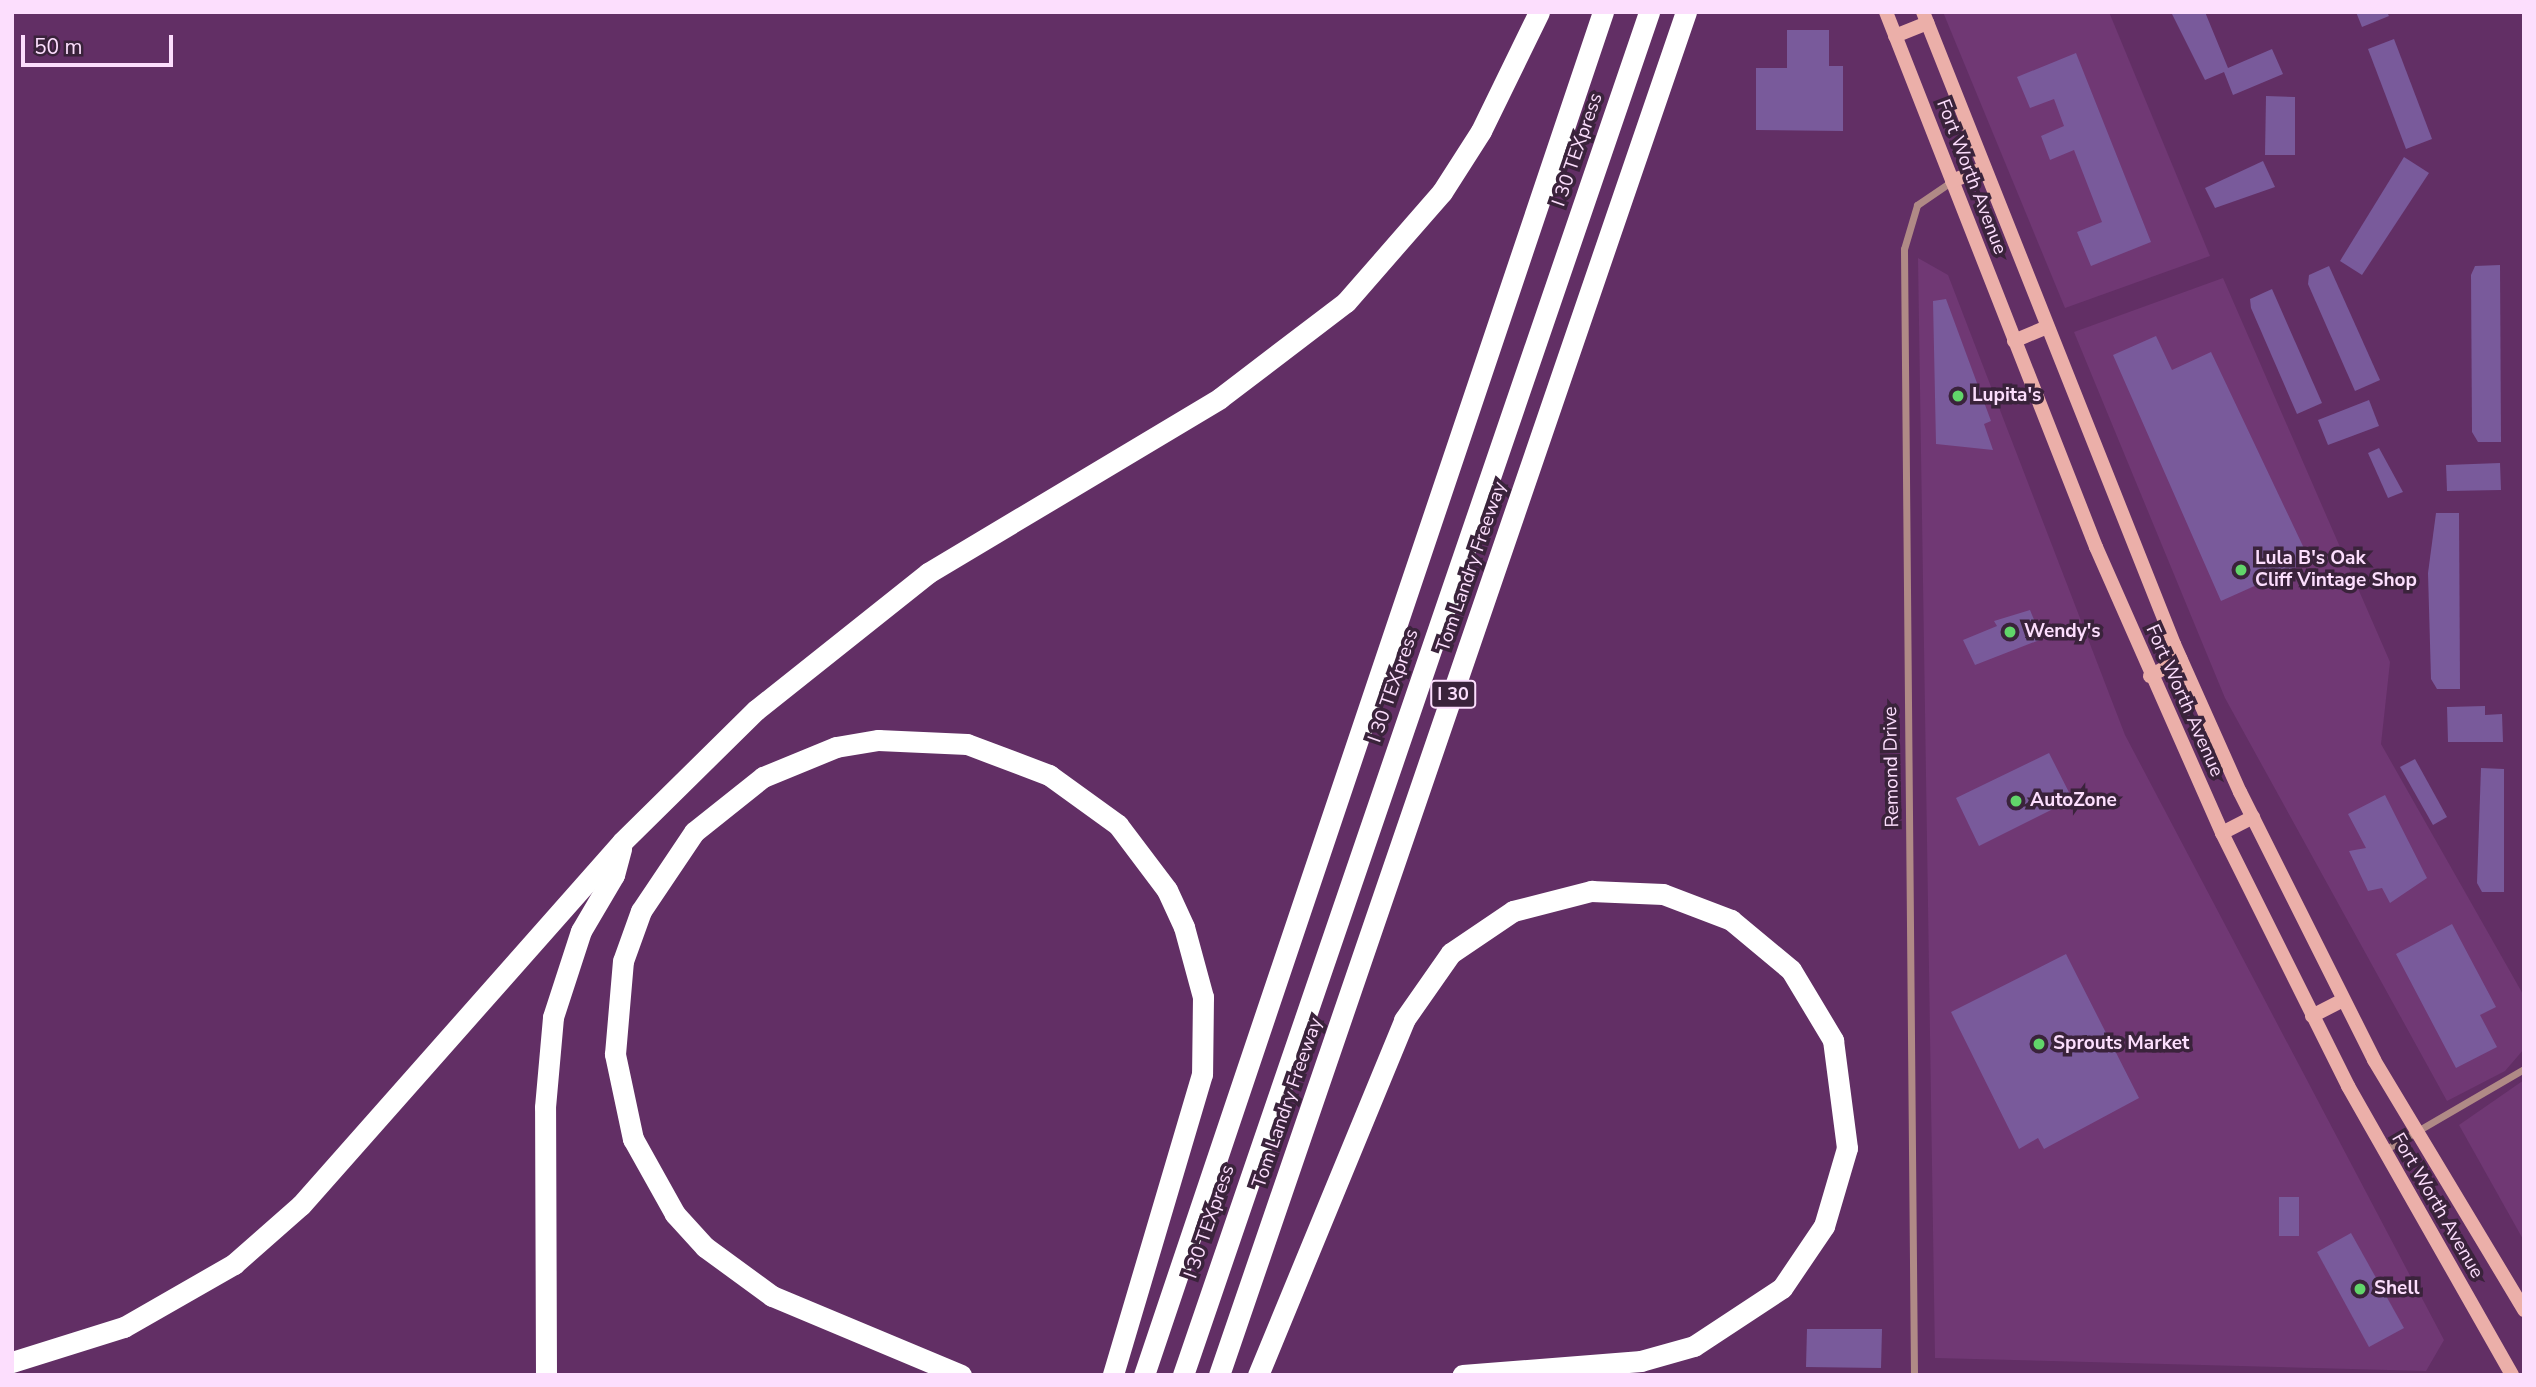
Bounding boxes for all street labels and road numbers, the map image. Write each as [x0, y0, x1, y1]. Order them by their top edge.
street label: I 30 TEXpress [1548, 90, 1608, 210]
street label: Fort Worth Avenue [1931, 96, 2011, 258]
street label: Tom Landry Freeway [1432, 479, 1512, 655]
street label: Fort Worth Avenue [2140, 621, 2228, 781]
street label: I 30 TEXpress [1364, 626, 1424, 746]
road number: I 30 [1428, 680, 1478, 708]
street label: Remond Drive [1880, 706, 1904, 828]
street label: Tom Landry Freeway [1248, 1015, 1328, 1191]
street label: Fort Worth Avenue [2386, 1129, 2488, 1283]
street label: I 30 TEXpress [1180, 1162, 1240, 1282]

